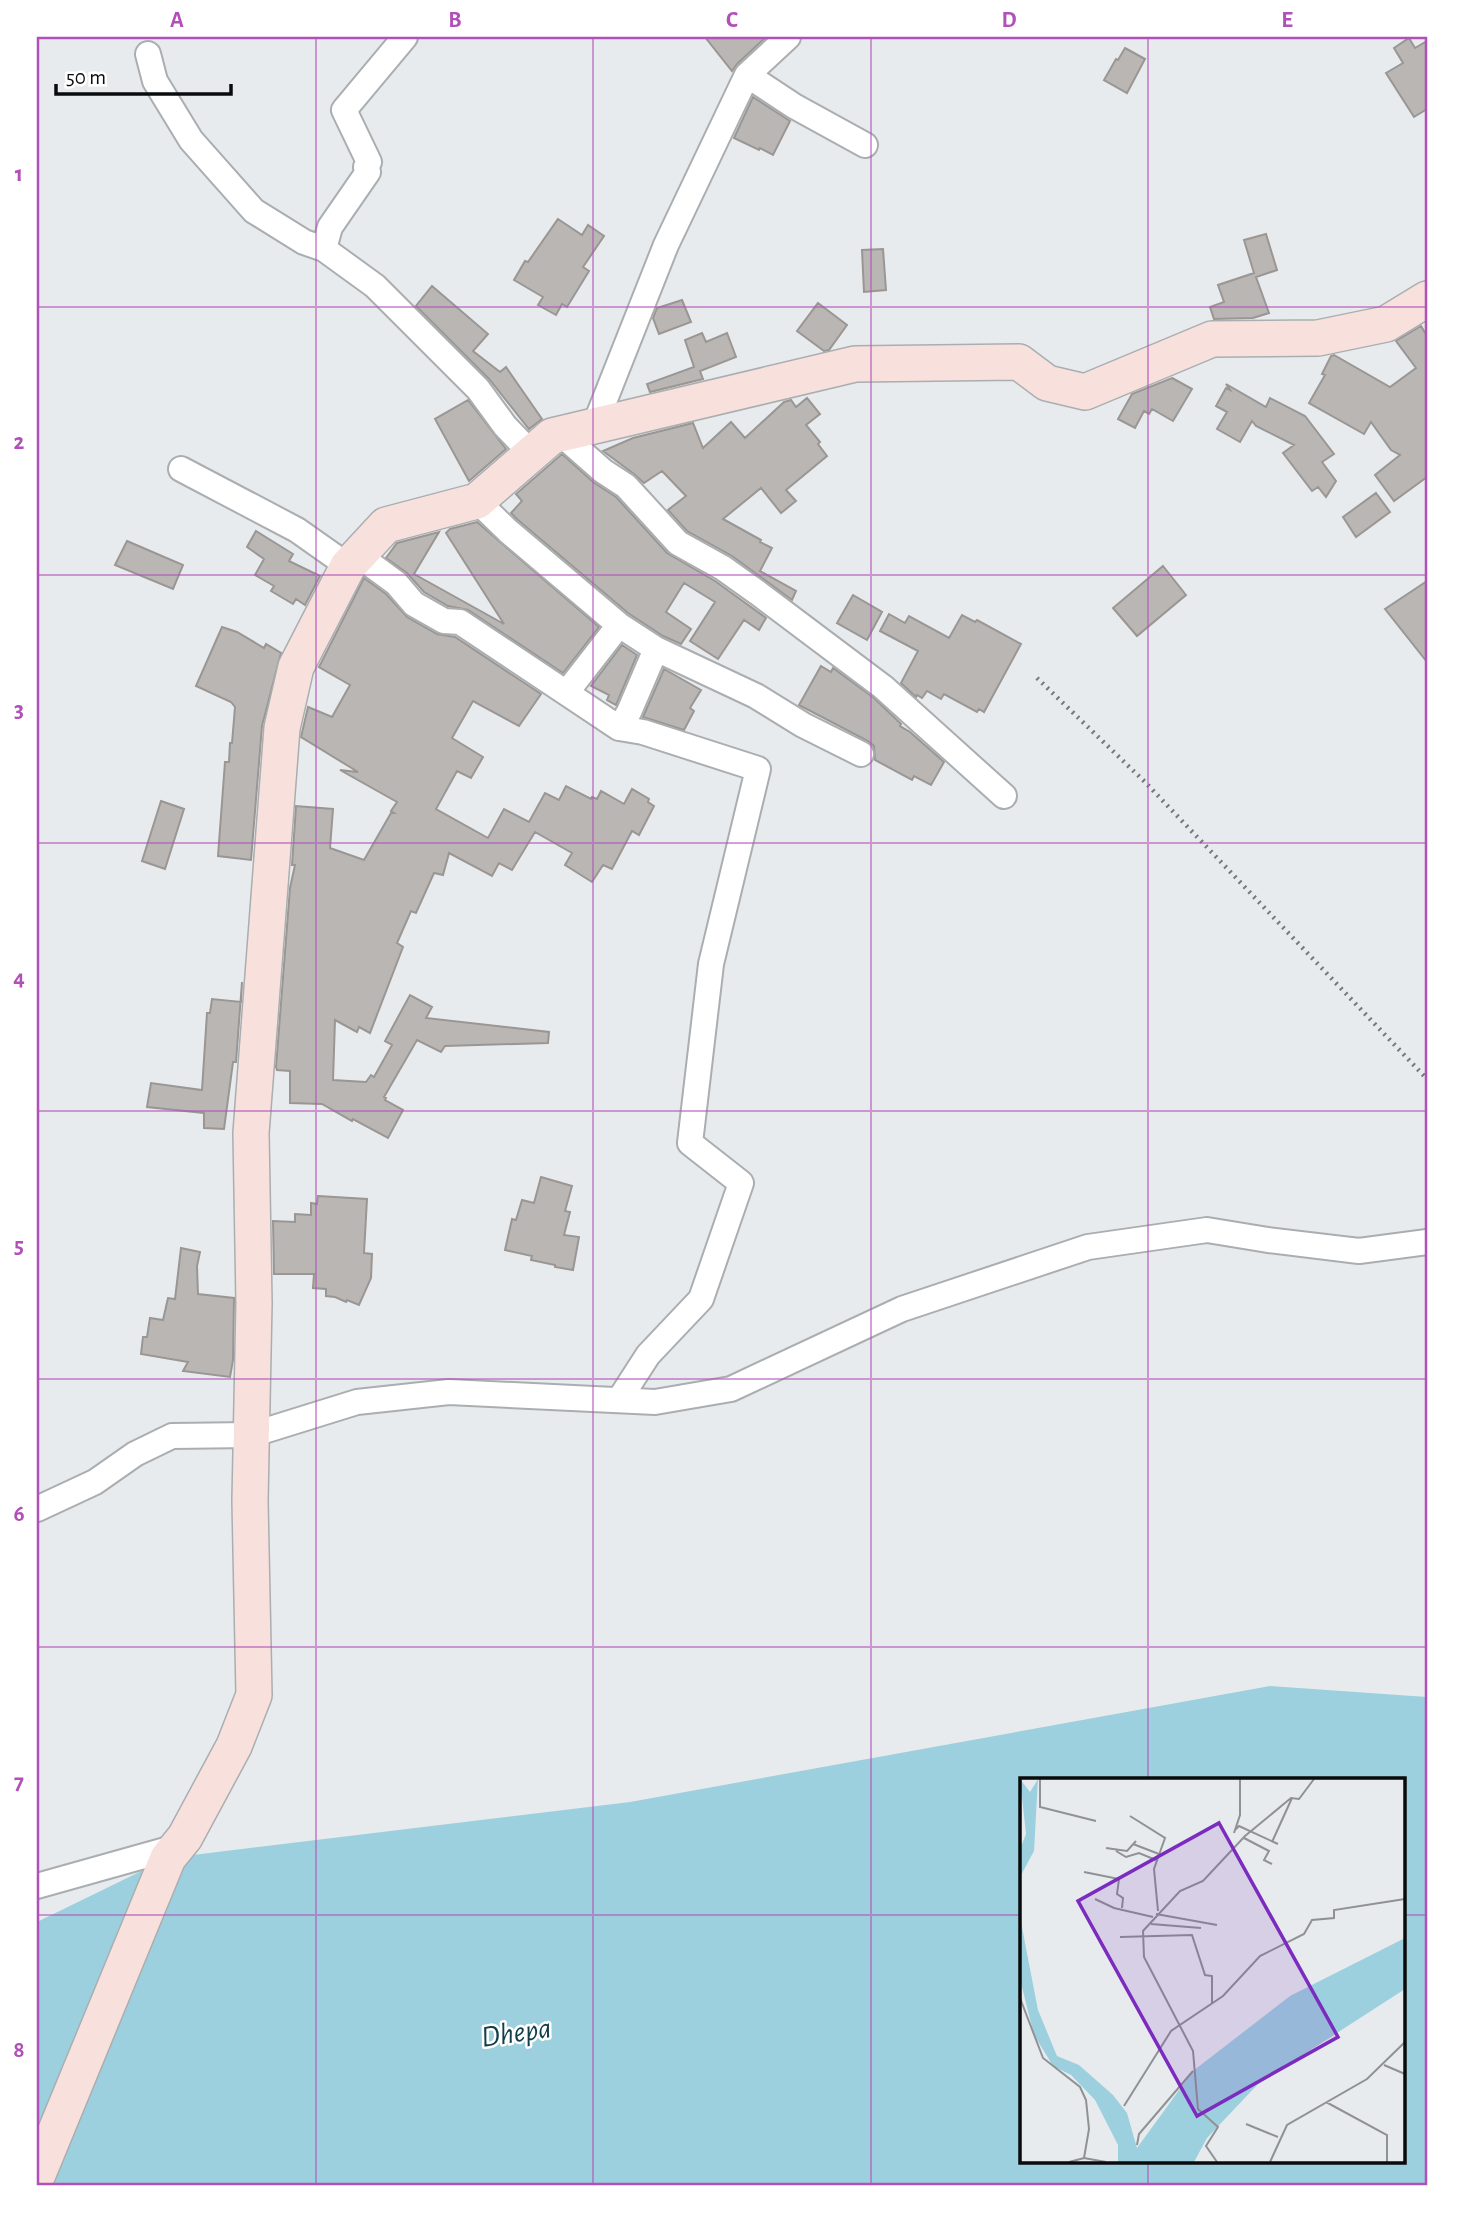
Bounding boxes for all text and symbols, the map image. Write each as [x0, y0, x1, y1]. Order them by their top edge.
text: A [170, 9, 184, 32]
text: B [448, 9, 462, 32]
text: C [726, 9, 738, 32]
text: D [1001, 9, 1017, 32]
text: E [1281, 9, 1293, 32]
scale bar [56, 52, 231, 96]
text: 50 m [66, 67, 106, 88]
text: 1 [15, 163, 23, 186]
text: 2 [14, 431, 25, 454]
text: 3 [14, 699, 24, 722]
text: 4 [13, 967, 25, 990]
text: 5 [14, 1235, 24, 1258]
text: 6 [13, 1503, 25, 1526]
text: 7 [14, 1771, 24, 1794]
inset map [1020, 1778, 1404, 2162]
water label: Dhepa [479, 2013, 553, 2053]
text: 8 [13, 2039, 25, 2062]

